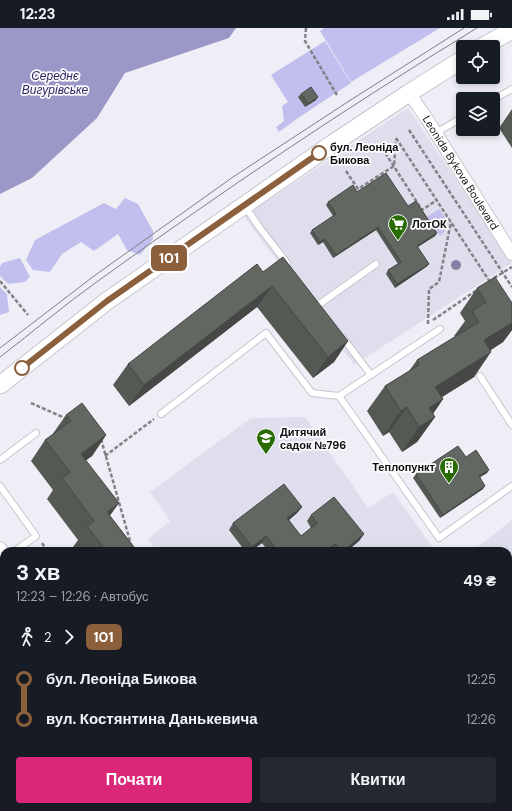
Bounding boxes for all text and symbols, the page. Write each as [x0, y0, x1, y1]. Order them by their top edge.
text: 12:23 [20, 4, 56, 24]
map controls [456, 40, 500, 136]
button: locate [456, 40, 500, 84]
water label: Середнє Вигурівське [22, 68, 89, 98]
button: layers [456, 92, 500, 136]
street label: Leonida Bykova Boulevard [420, 113, 502, 232]
place label: бул. Леоніда Бикова [330, 140, 399, 167]
marker: бул. Леоніда Бикова [311, 145, 327, 161]
supermarket icon: ЛотОК [387, 213, 409, 241]
place label: ЛотОК [412, 217, 447, 231]
line badge: 101 [146, 245, 192, 271]
text: 101 [159, 249, 179, 267]
unlabelled marker [14, 360, 30, 376]
place label: Дитячий садок №796 [280, 425, 346, 452]
school or university icon: Дитячий садок №796 [255, 427, 277, 455]
building icon: Теплопункт [438, 456, 460, 484]
place label: Теплопункт [372, 460, 436, 474]
text: 3 хв [16, 558, 60, 587]
text: 49 ₴ [463, 571, 496, 591]
text: 12:23 – 12:26 · Автобус [16, 588, 149, 605]
icon: walk [16, 626, 38, 648]
icon: forward [58, 626, 80, 648]
text: 101 [94, 628, 114, 646]
text: 2 [44, 629, 52, 646]
text: бул. Леоніда Бикова [46, 669, 197, 689]
text: 12:25 [466, 671, 496, 688]
text: вул. Костянтина Данькевича [46, 709, 258, 729]
text: 12:26 [466, 711, 496, 728]
button: Почати [16, 757, 252, 803]
button: Квитки [260, 757, 496, 803]

